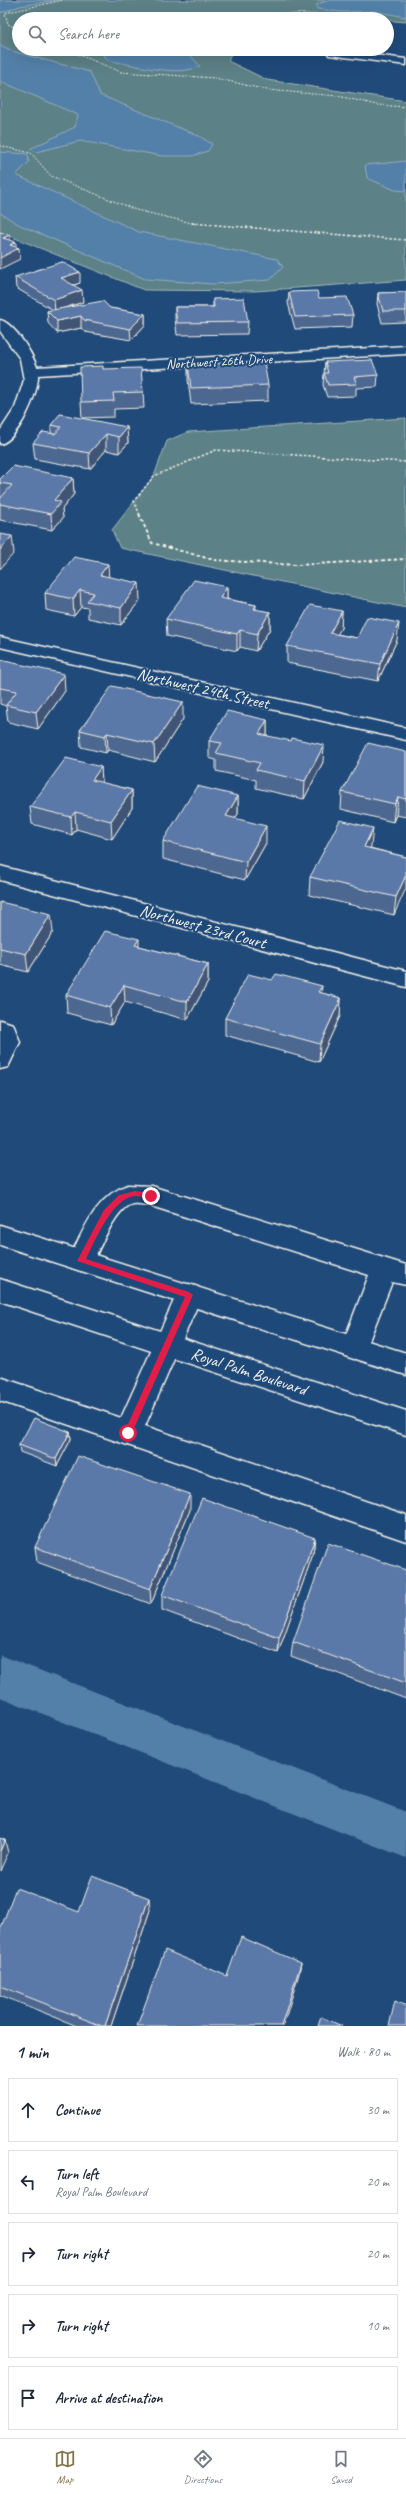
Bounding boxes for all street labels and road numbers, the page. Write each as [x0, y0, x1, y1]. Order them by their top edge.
street label: Northwest 26th Drive [166, 350, 274, 373]
street label: Northwest 24th Street [135, 663, 273, 714]
street label: Northwest 23rd Court [137, 900, 271, 954]
street label: Royal Palm Boulevard [188, 1343, 312, 1401]

